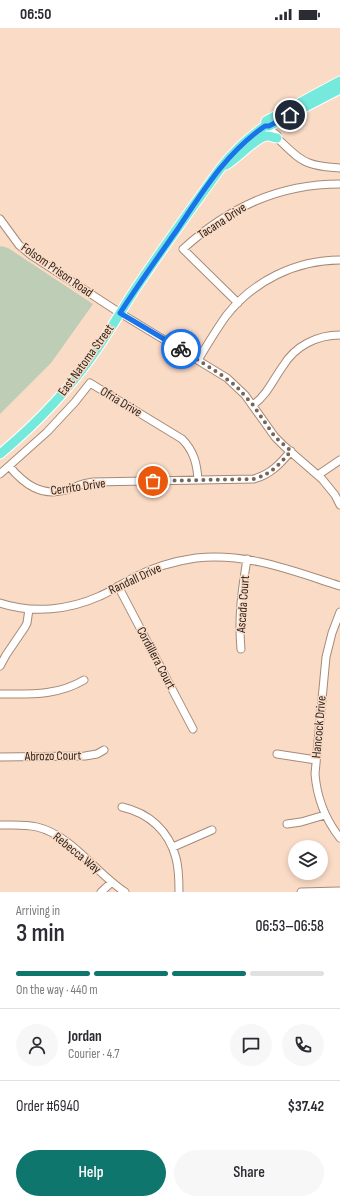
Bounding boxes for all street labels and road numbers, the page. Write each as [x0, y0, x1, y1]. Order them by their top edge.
street label: Tacana Drive [195, 199, 249, 243]
street label: Folsom Prison Road [18, 239, 96, 301]
street label: East Natoma Street [55, 321, 117, 399]
street label: Ofria Drive [97, 383, 145, 421]
street label: Cerrito Drive [49, 475, 107, 499]
street label: Randall Drive [106, 560, 164, 598]
street label: Ascada Court [233, 575, 253, 634]
street label: Cordillera Court [133, 624, 179, 692]
street label: Hancock Drive [308, 695, 330, 759]
street label: Abrozo Court [23, 748, 82, 765]
street label: Rebecca Way [50, 829, 104, 877]

